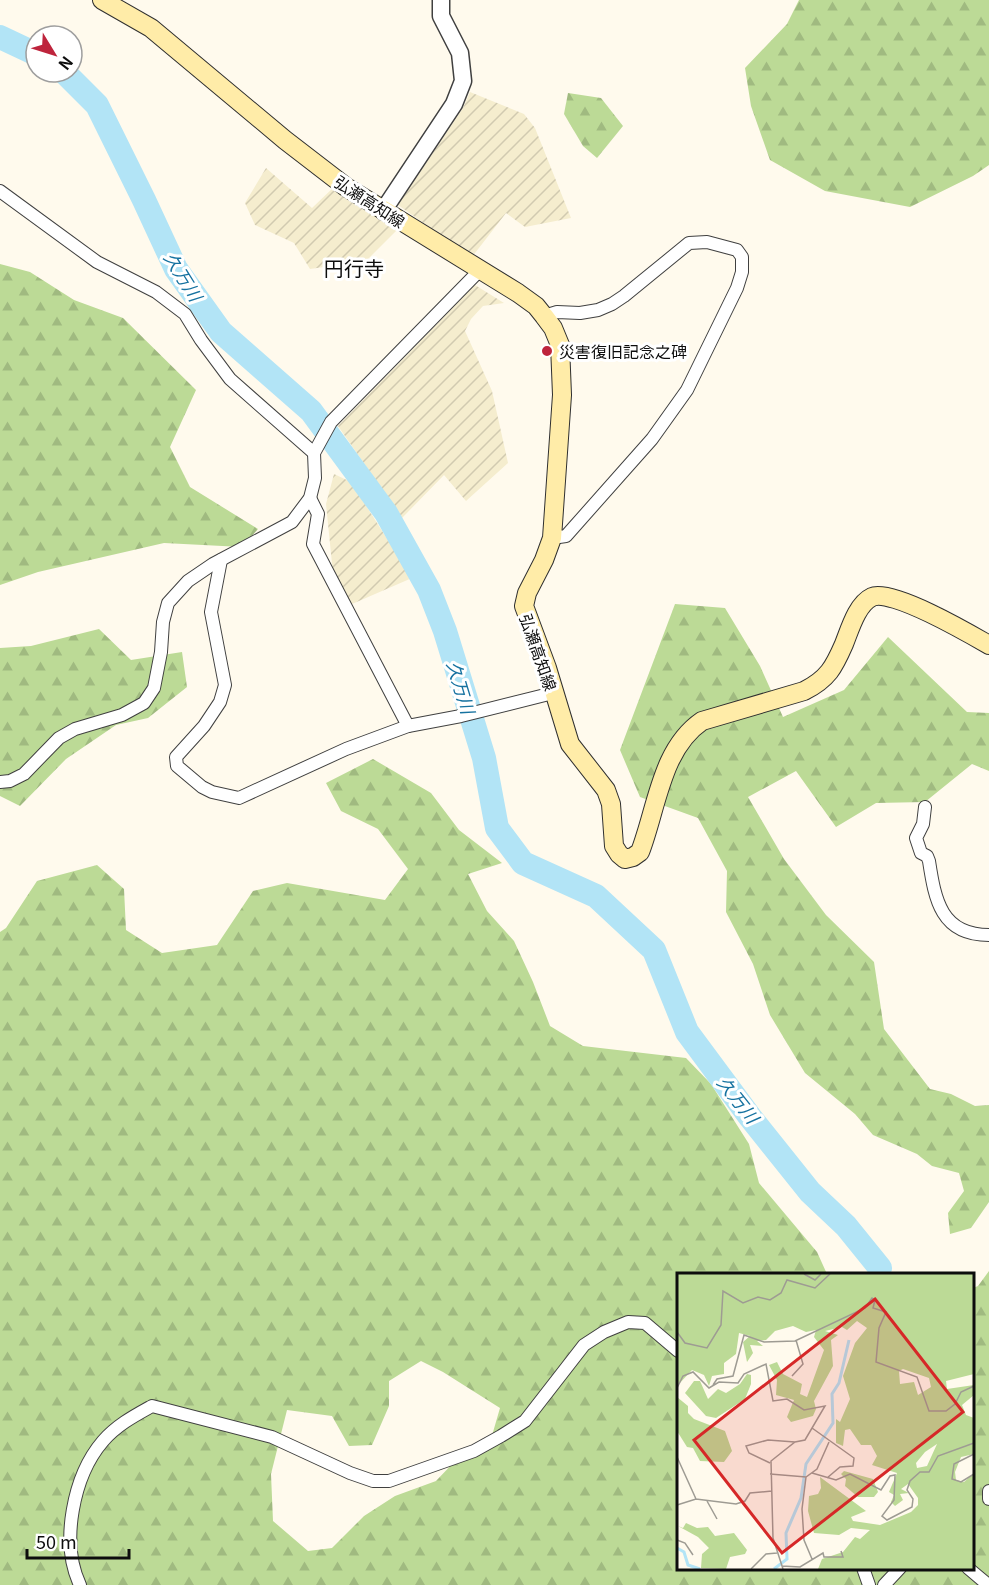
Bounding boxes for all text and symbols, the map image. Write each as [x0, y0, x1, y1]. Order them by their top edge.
north arrow [24, 24, 84, 84]
text: N [53, 52, 80, 76]
street label: 弘瀬高知線 [330, 169, 410, 233]
water label: 久万川 [159, 246, 210, 307]
district label: 円行寺 [324, 253, 384, 282]
place label: 災害復旧記念之碑 [559, 339, 687, 363]
marker: 災害復旧記念之碑 [540, 344, 554, 358]
street label: 弘瀬高知線 [515, 610, 563, 694]
water label: 久万川 [442, 657, 483, 719]
water label: 久万川 [712, 1070, 767, 1130]
inset map [677, 1273, 974, 1570]
scale bar [27, 1522, 129, 1560]
text: 50 m [36, 1528, 77, 1554]

